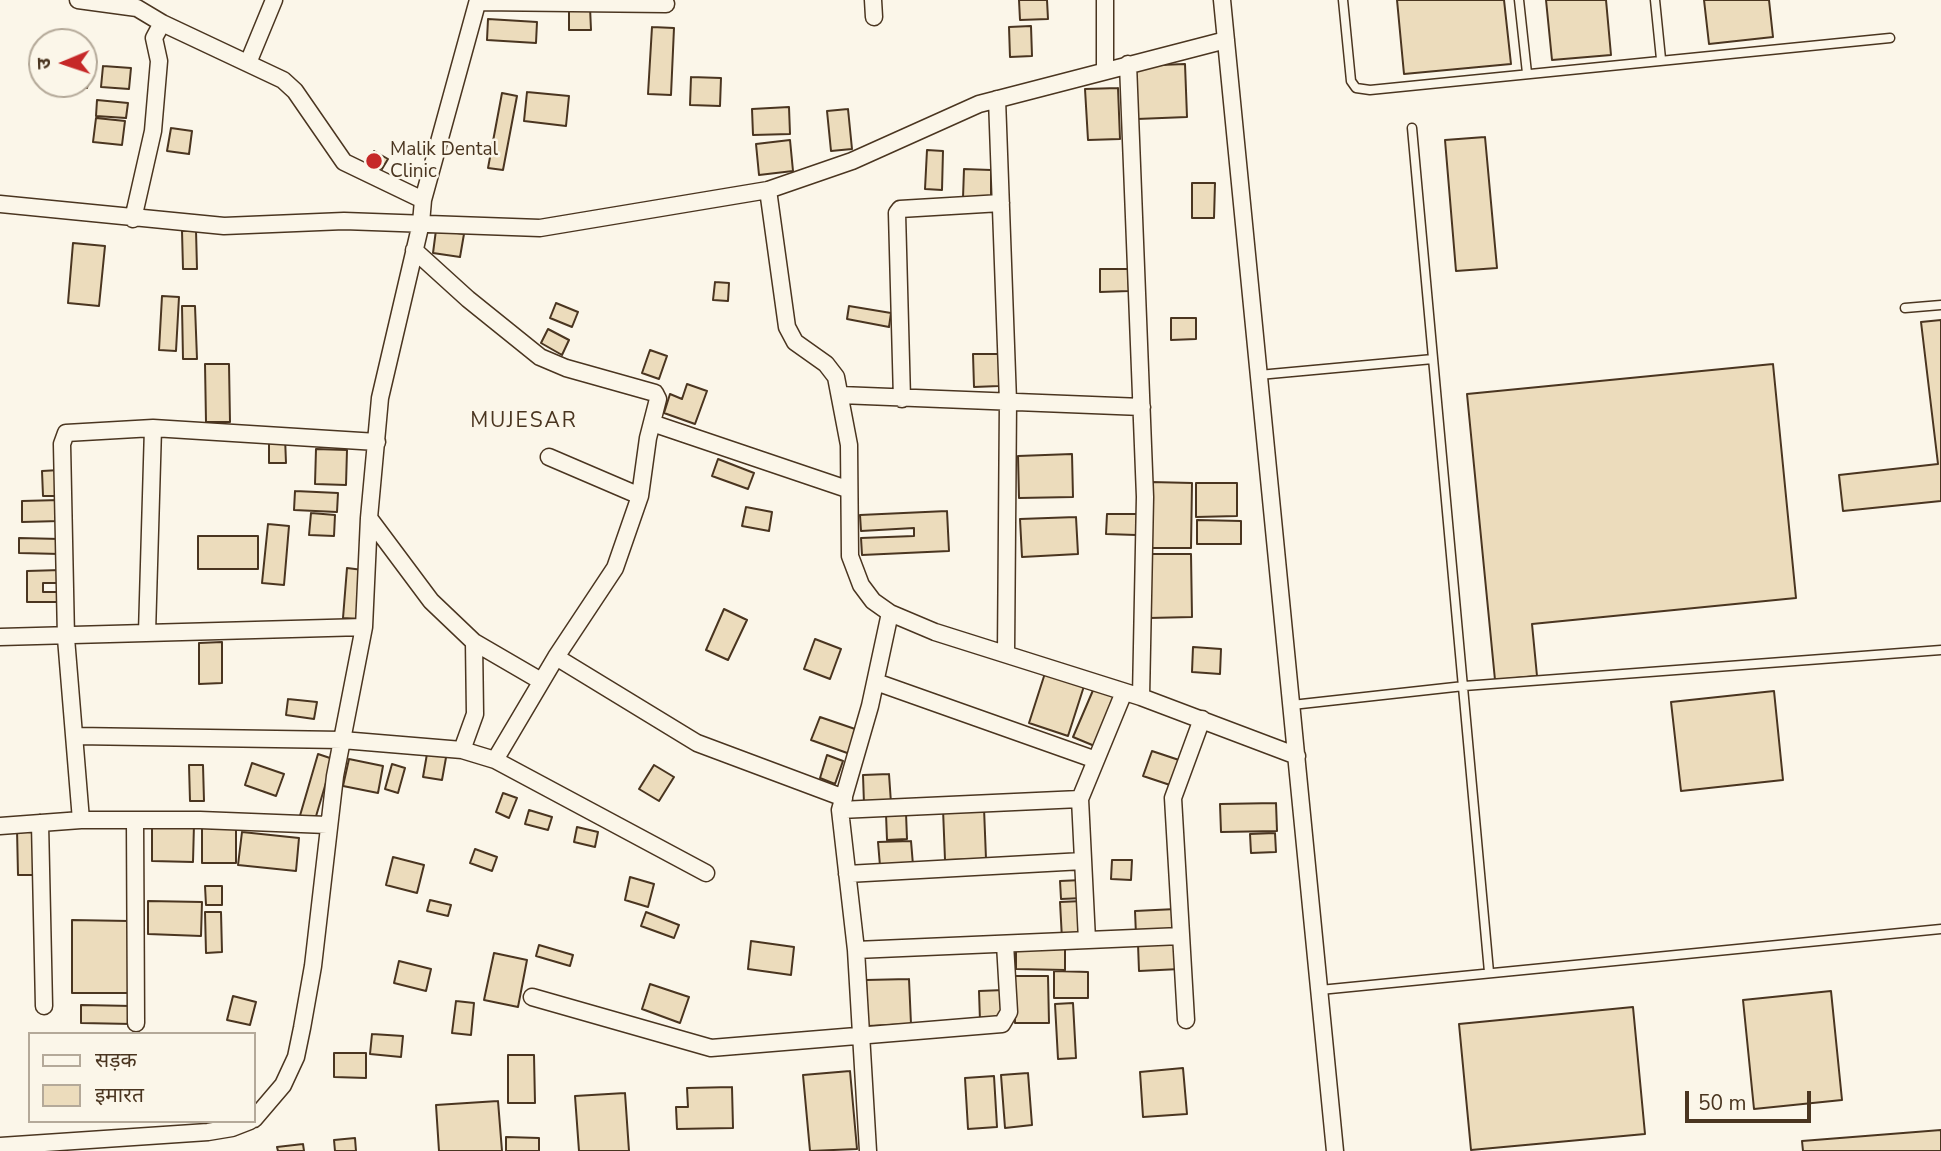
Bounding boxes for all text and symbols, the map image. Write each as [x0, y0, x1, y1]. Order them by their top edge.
north arrow [28, 28, 98, 98]
text: उ [31, 58, 57, 70]
place label: Malik Dental Clinic [390, 139, 498, 183]
marker: Malik Dental Clinic [364, 151, 384, 171]
district label: MUJESAR [471, 409, 577, 435]
legend [28, 1032, 256, 1123]
text: सड़क [95, 1046, 137, 1074]
scale bar [1689, 1078, 1815, 1122]
text: इमारत [95, 1081, 144, 1109]
text: 50 m [1698, 1089, 1747, 1117]

